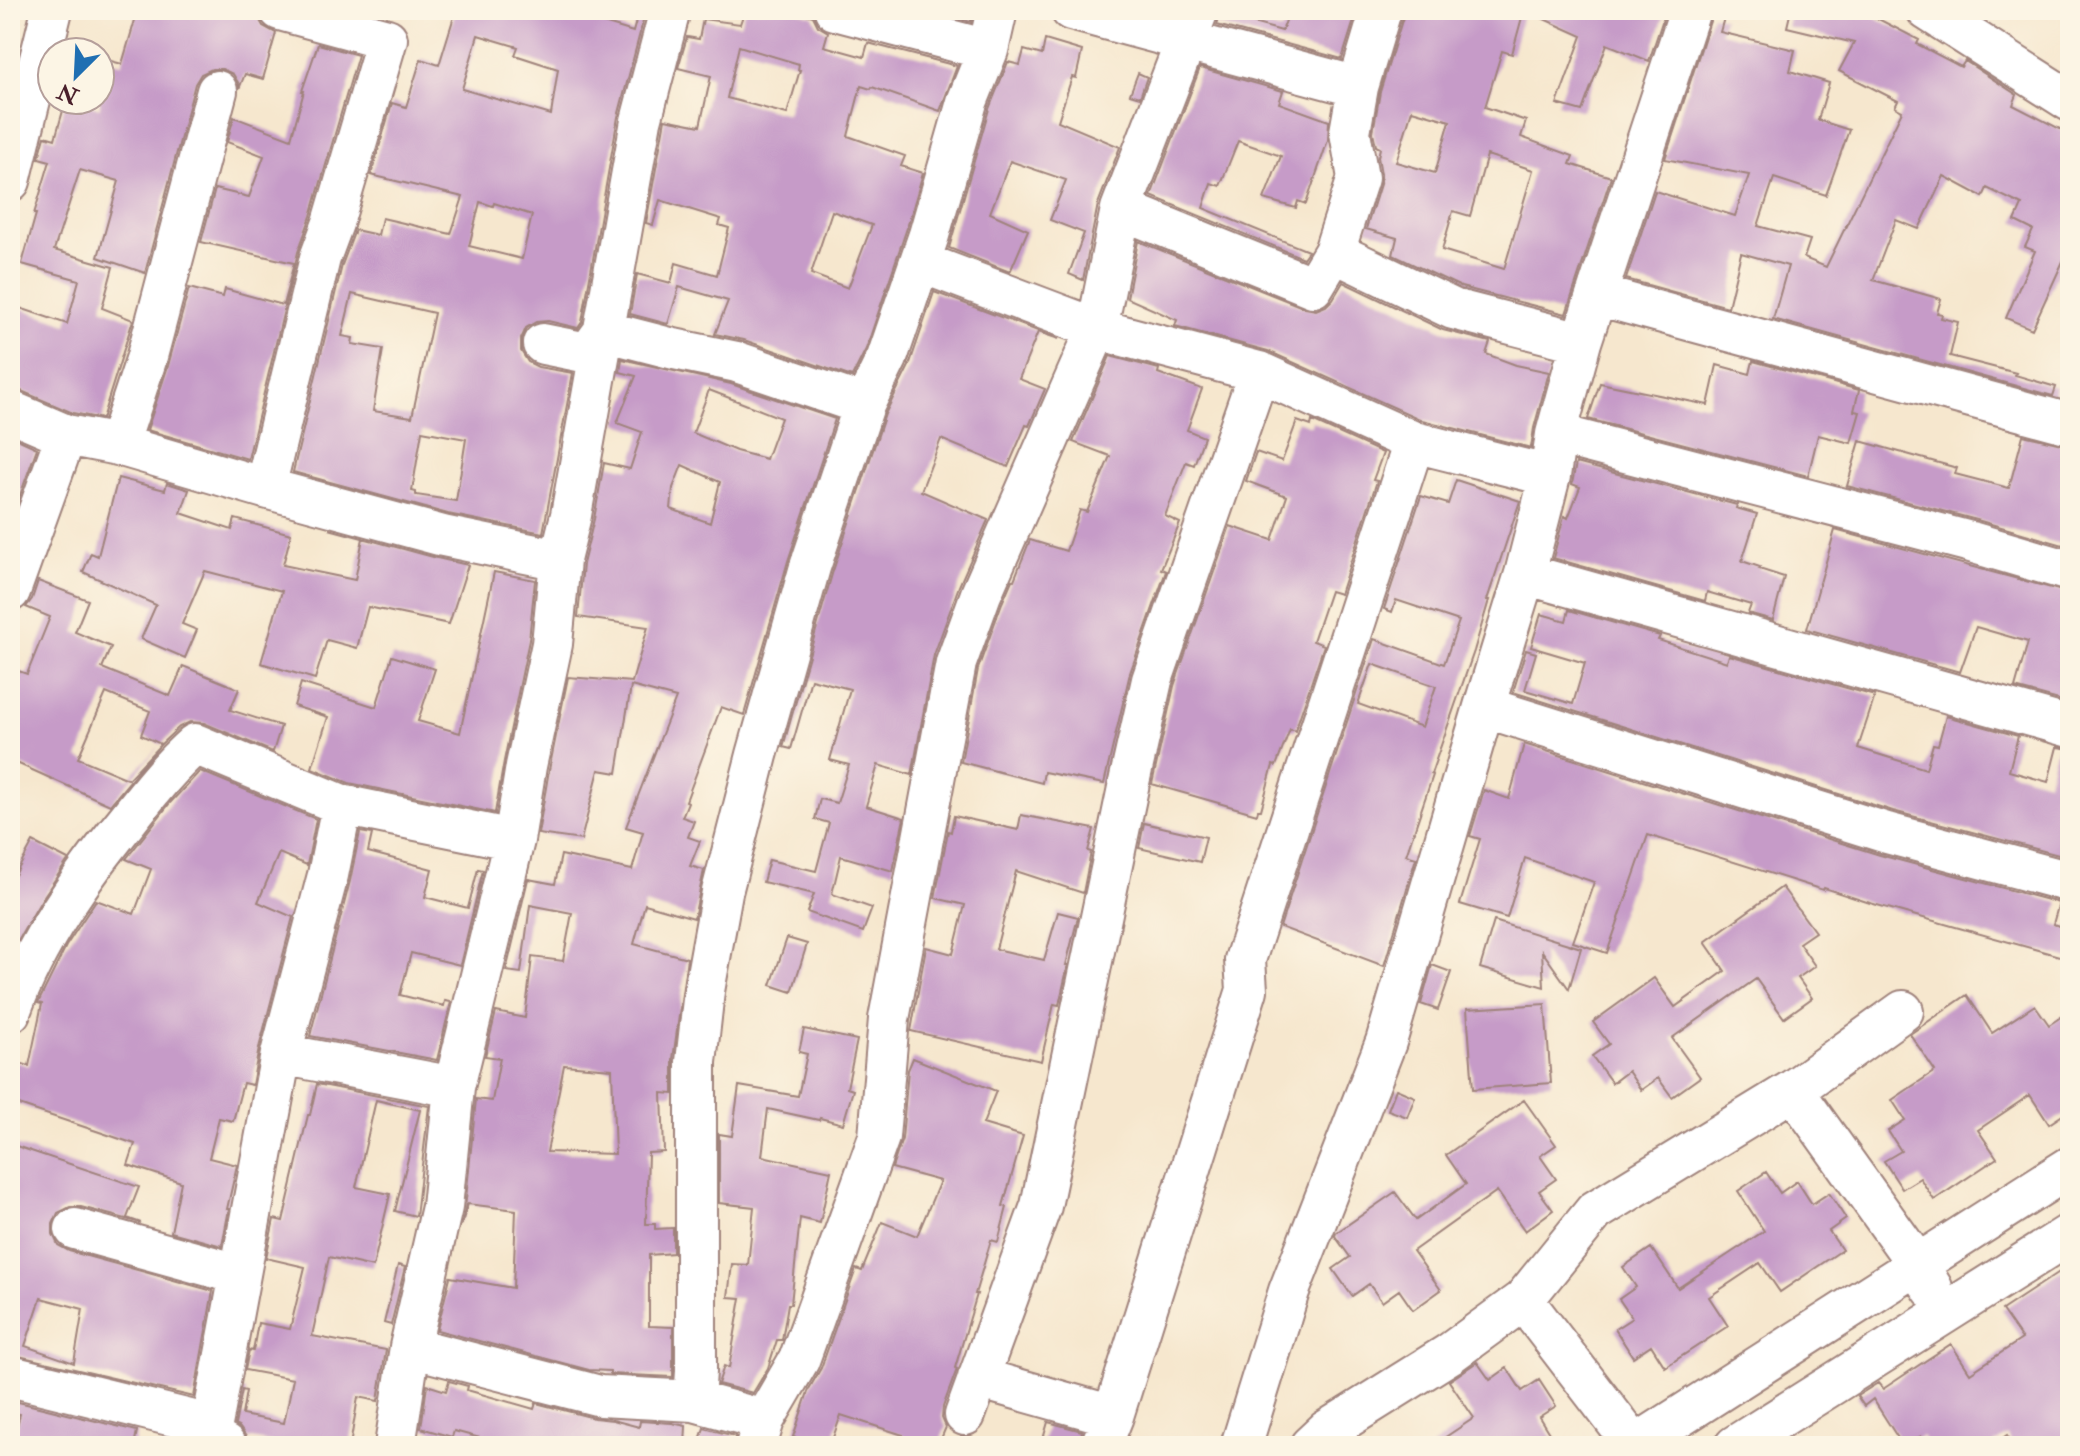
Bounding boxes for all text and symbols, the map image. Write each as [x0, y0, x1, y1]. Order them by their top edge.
north arrow [36, 36, 116, 116]
text: N [53, 76, 84, 111]

